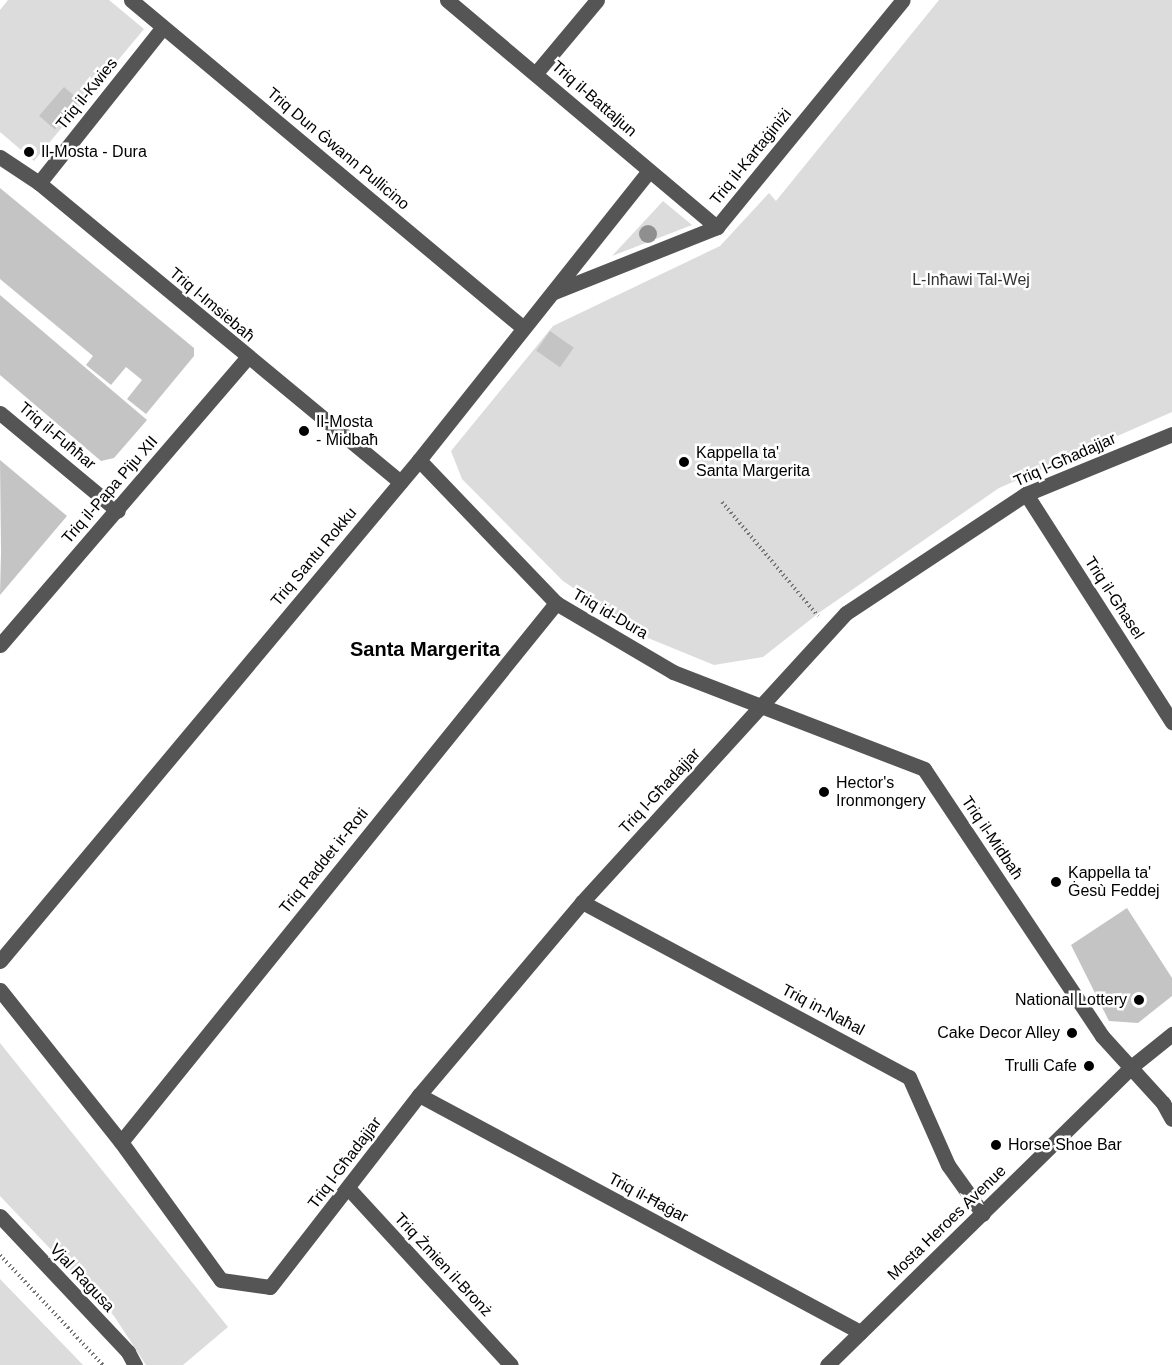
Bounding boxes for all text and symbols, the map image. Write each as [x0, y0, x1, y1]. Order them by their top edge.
street label: Triq il-Kwies [52, 54, 122, 134]
street label: Triq il-Battaljun [548, 57, 640, 141]
street label: Triq Dun Ġwann Pullicino [263, 84, 413, 214]
street label: Triq il-Kartaġiniżi [706, 105, 796, 209]
place label: Il-Mosta - Dura [41, 142, 147, 162]
marker: Il-Mosta - Dura [22, 145, 36, 159]
street label: Triq l-Imsiebaħ [166, 264, 258, 346]
park label: L-Inħawi Tal-Wej [912, 270, 1030, 290]
street label: Triq il-Fuħħar [15, 398, 99, 474]
place label: Il-Mosta - Midbaħ [316, 412, 378, 450]
marker: Il-Mosta - Midbaħ [297, 424, 311, 438]
street label: Triq l-Għadajjar [1011, 429, 1119, 491]
street label: Triq il-Papa Piju XII [58, 432, 162, 548]
place label: Kappella ta' Santa Margerita [696, 443, 810, 481]
marker: Kappella ta' Santa Margerita [677, 455, 691, 469]
street label: Triq Santu Rokku [267, 504, 361, 610]
street label: Triq il-Għasel [1080, 553, 1148, 643]
street label: Triq id-Dura [569, 585, 651, 643]
district label: Santa Margerita [350, 637, 500, 661]
street label: Triq l-Għadajjar [616, 744, 704, 838]
place label: Hector's Ironmongery [836, 773, 926, 811]
marker: Hector's Ironmongery [817, 785, 831, 799]
street label: Triq il-Midbaħ [957, 793, 1027, 883]
street label: Triq Raddet ir-Roti [276, 804, 372, 918]
place label: Kappella ta' Ġesù Feddej [1068, 863, 1160, 901]
marker: Kappella ta' Ġesù Feddej [1049, 875, 1063, 889]
street label: Triq in-Naħal [778, 980, 868, 1040]
place label: National Lottery [1015, 990, 1127, 1010]
marker: National Lottery [1132, 993, 1146, 1007]
place label: Cake Decor Alley [936, 1023, 1060, 1043]
marker: Cake Decor Alley [1065, 1026, 1079, 1040]
place label: Trulli Cafe [1005, 1056, 1077, 1076]
marker: Trulli Cafe [1082, 1059, 1096, 1073]
street label: Triq l-Għadajjar [304, 1113, 386, 1213]
place label: Horse Shoe Bar [1008, 1135, 1122, 1155]
marker: Horse Shoe Bar [989, 1138, 1003, 1152]
street label: Mosta Heroes Avenue [883, 1161, 1011, 1285]
street label: Triq il-Ħaġar [605, 1169, 691, 1227]
street label: Triq Żmien il-Bronż [390, 1209, 496, 1321]
street label: Vjal Ragusa [46, 1240, 118, 1316]

